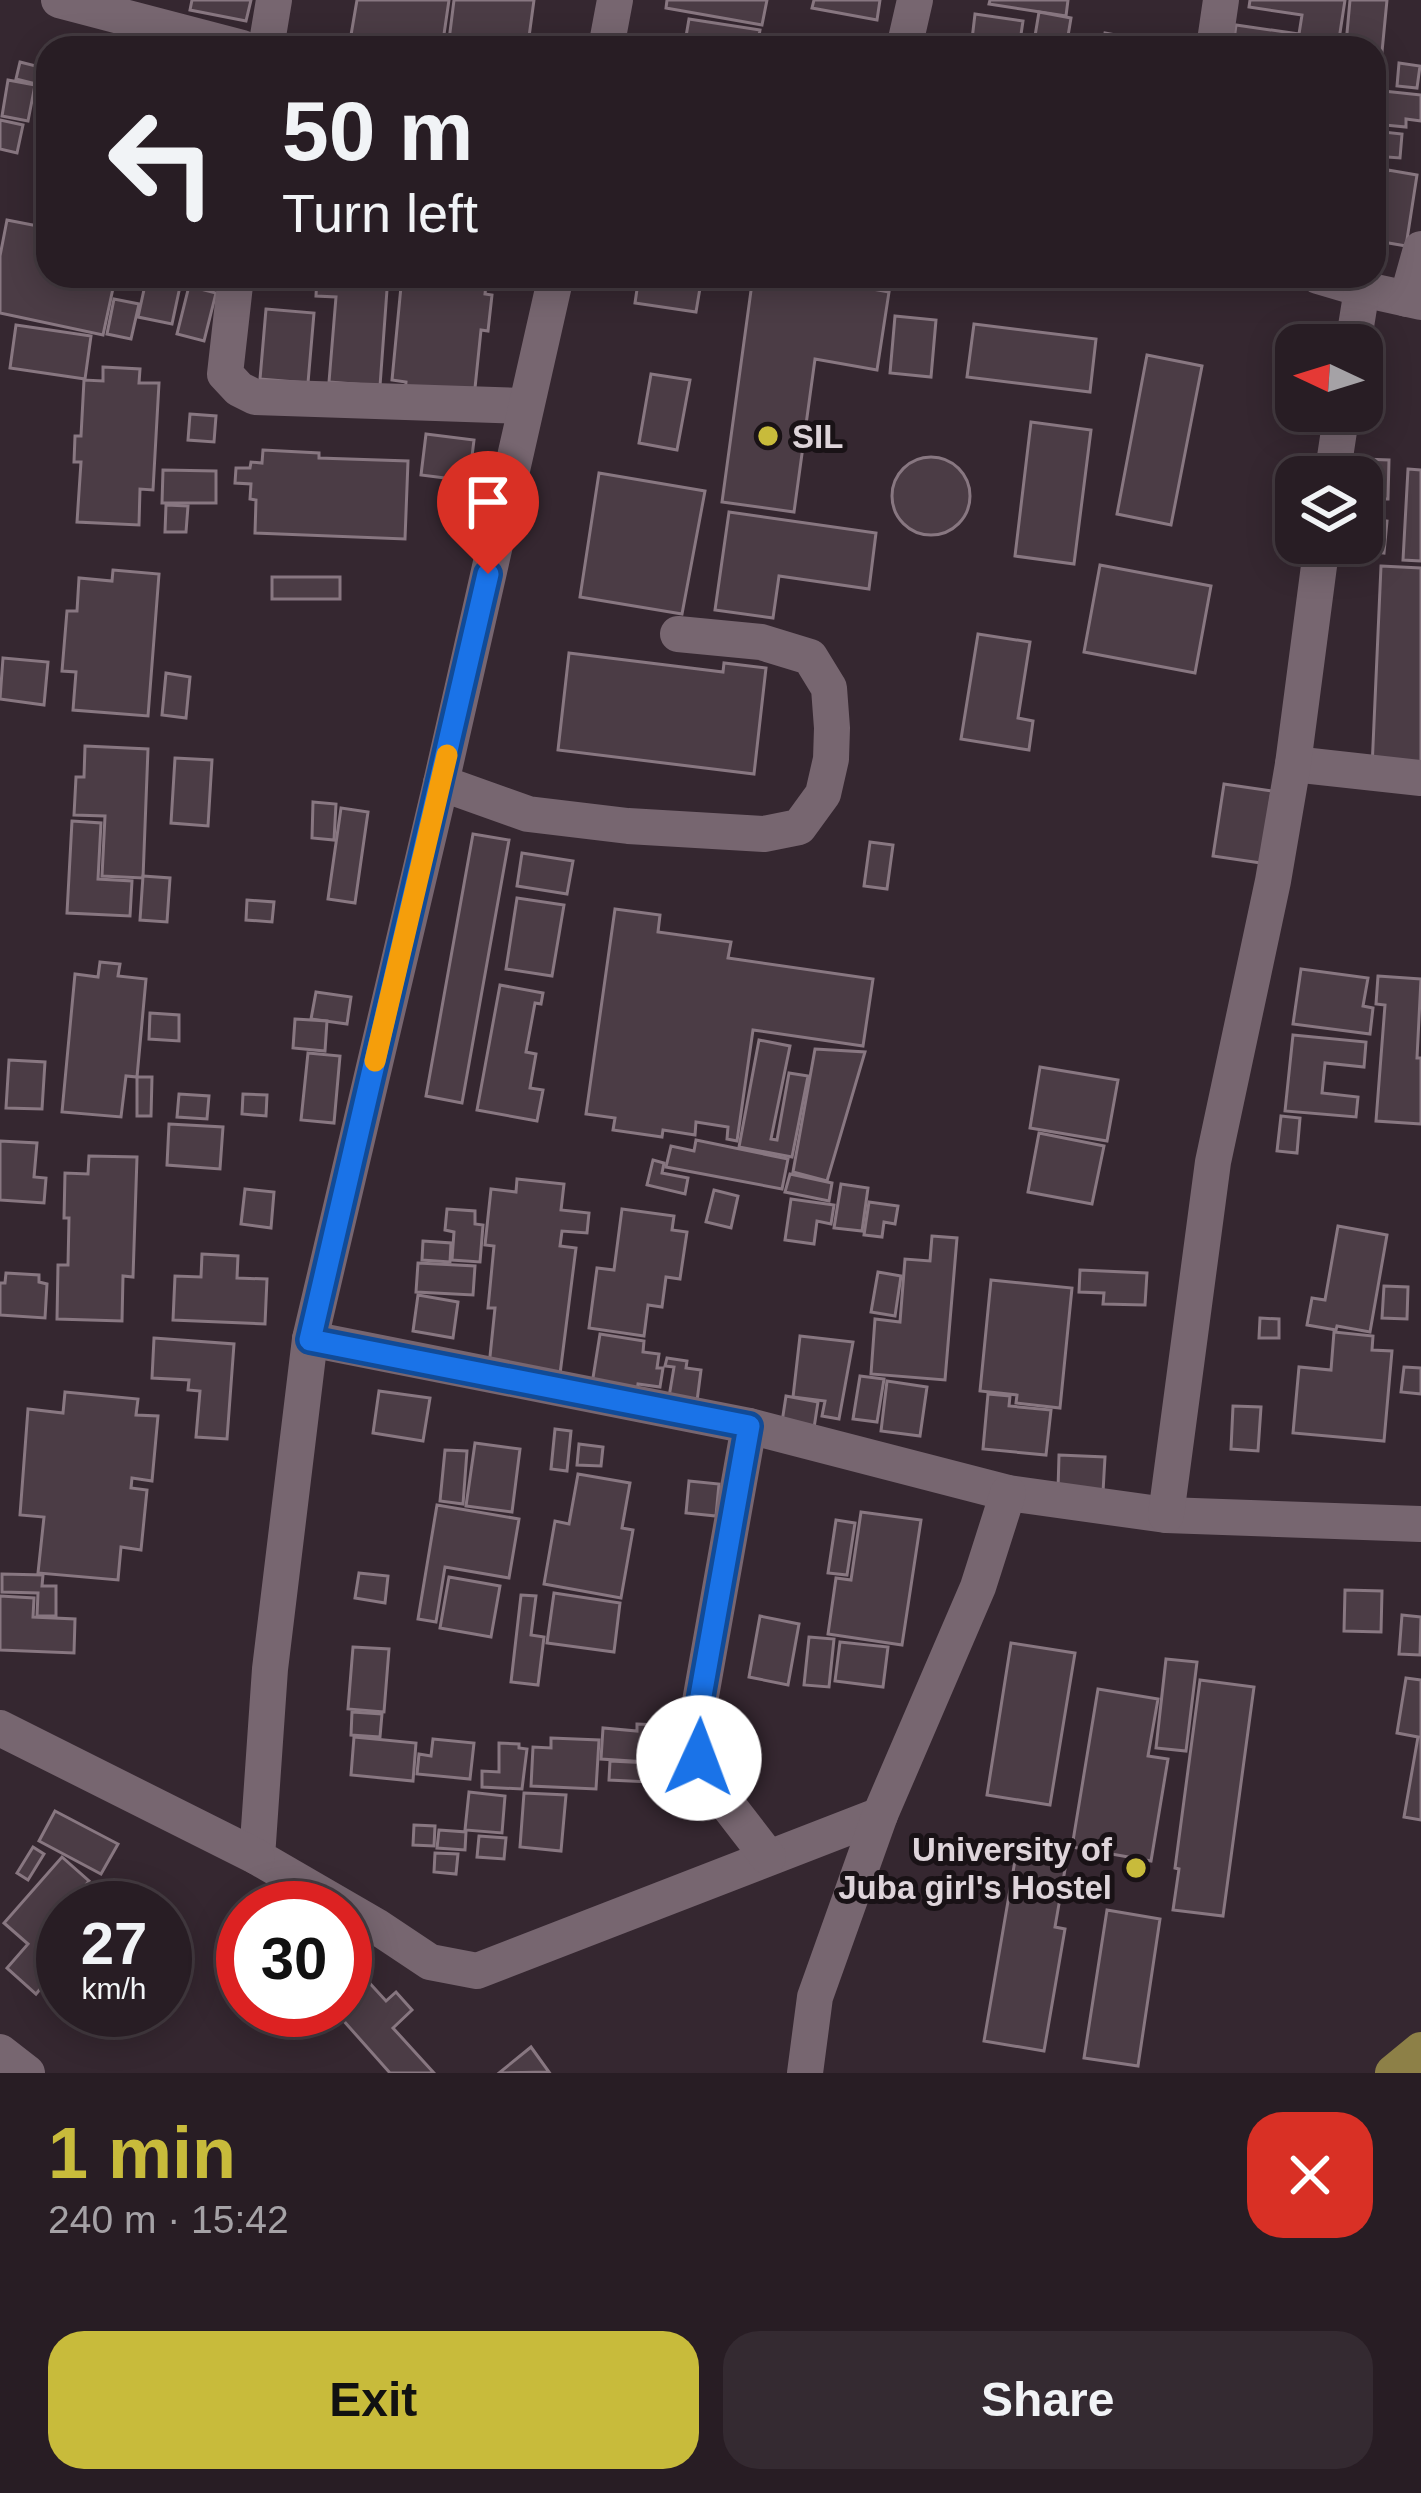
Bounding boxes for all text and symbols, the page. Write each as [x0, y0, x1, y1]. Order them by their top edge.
icon: left [84, 84, 240, 240]
text: 50 m [282, 84, 473, 178]
text: Turn left [282, 183, 478, 243]
north arrow [1275, 324, 1383, 432]
map controls [1275, 324, 1383, 564]
place label: SIL [792, 418, 843, 455]
marker: SIL [755, 423, 781, 449]
pin [437, 451, 539, 574]
button: layers [1275, 456, 1383, 564]
icon: arrive [455, 469, 521, 535]
position arrow [636, 1695, 762, 1821]
place label: University of Juba girl's Hostel [838, 1831, 1113, 1906]
marker: University of Juba girl's Hostel [1123, 1855, 1149, 1881]
speed limit sign: 30 [216, 1881, 372, 2037]
text: 27 [81, 1910, 147, 1977]
text: km/h [81, 1972, 147, 2005]
button: close [1247, 2112, 1373, 2238]
text: 1 min [48, 2113, 236, 2193]
text: 240 m · 15:42 [48, 2198, 289, 2241]
button: Exit [48, 2331, 699, 2469]
button: Share [723, 2331, 1373, 2469]

